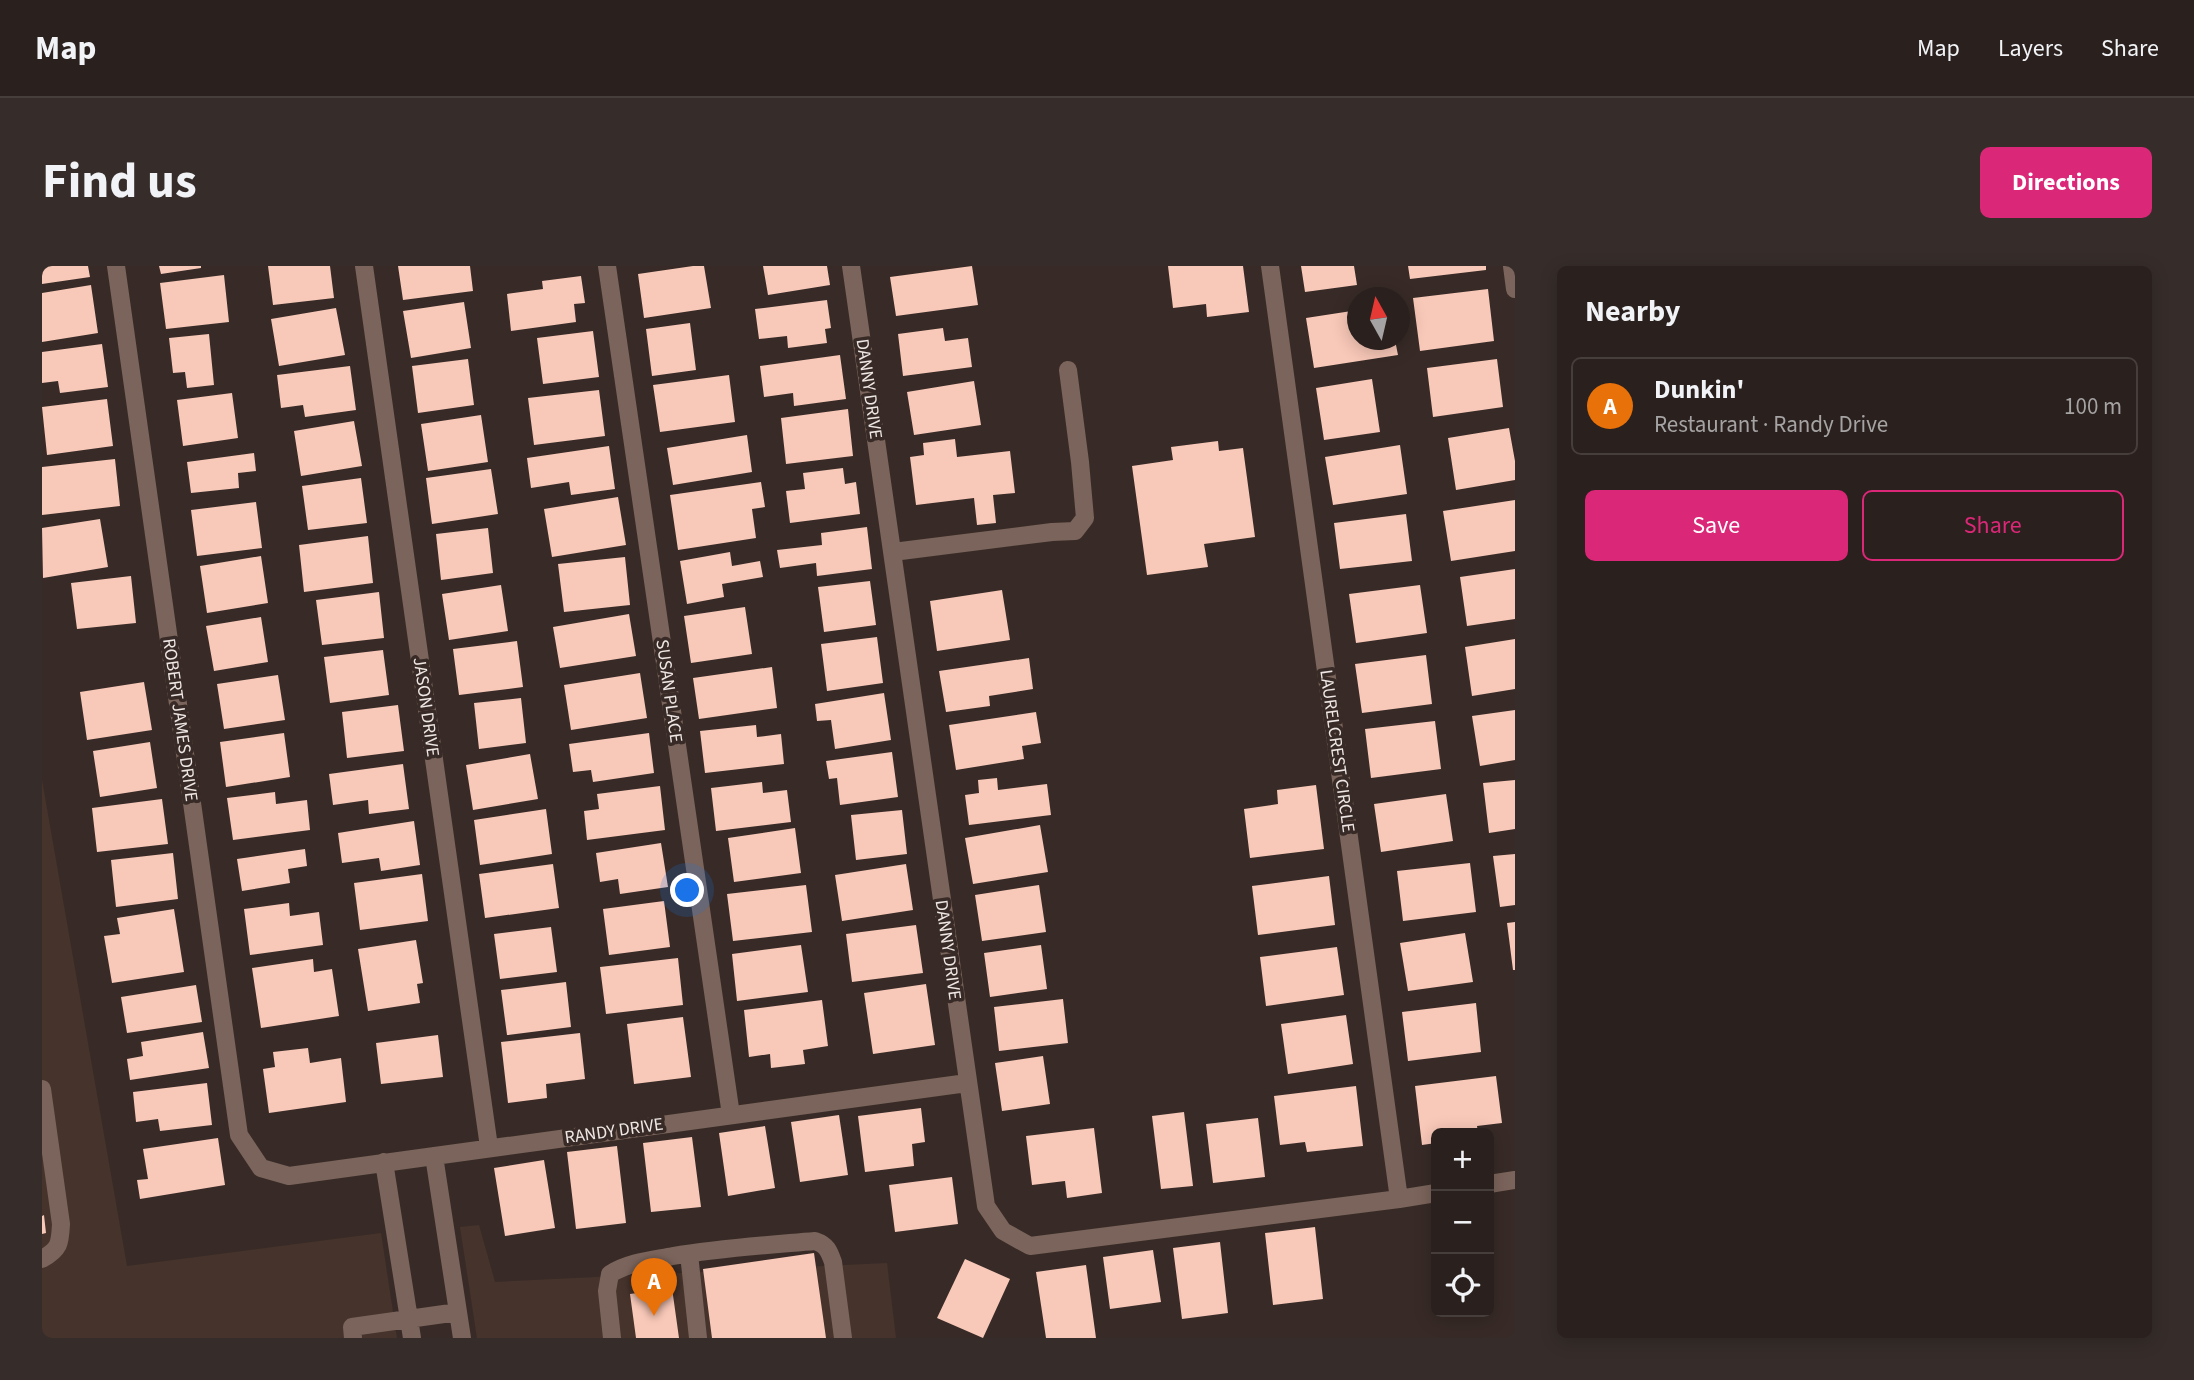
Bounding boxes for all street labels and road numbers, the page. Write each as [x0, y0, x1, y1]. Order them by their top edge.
street label: DANNY DRIVE [850, 337, 888, 441]
street label: ROBERT JAMES DRIVE [156, 637, 204, 803]
street label: SUSAN PLACE [649, 638, 689, 744]
street label: JASON DRIVE [407, 656, 445, 758]
street label: LAURELCREST CIRCLE [1313, 668, 1361, 834]
street label: DANNY DRIVE [929, 898, 967, 1002]
street label: RANDY DRIVE [563, 1112, 665, 1150]

